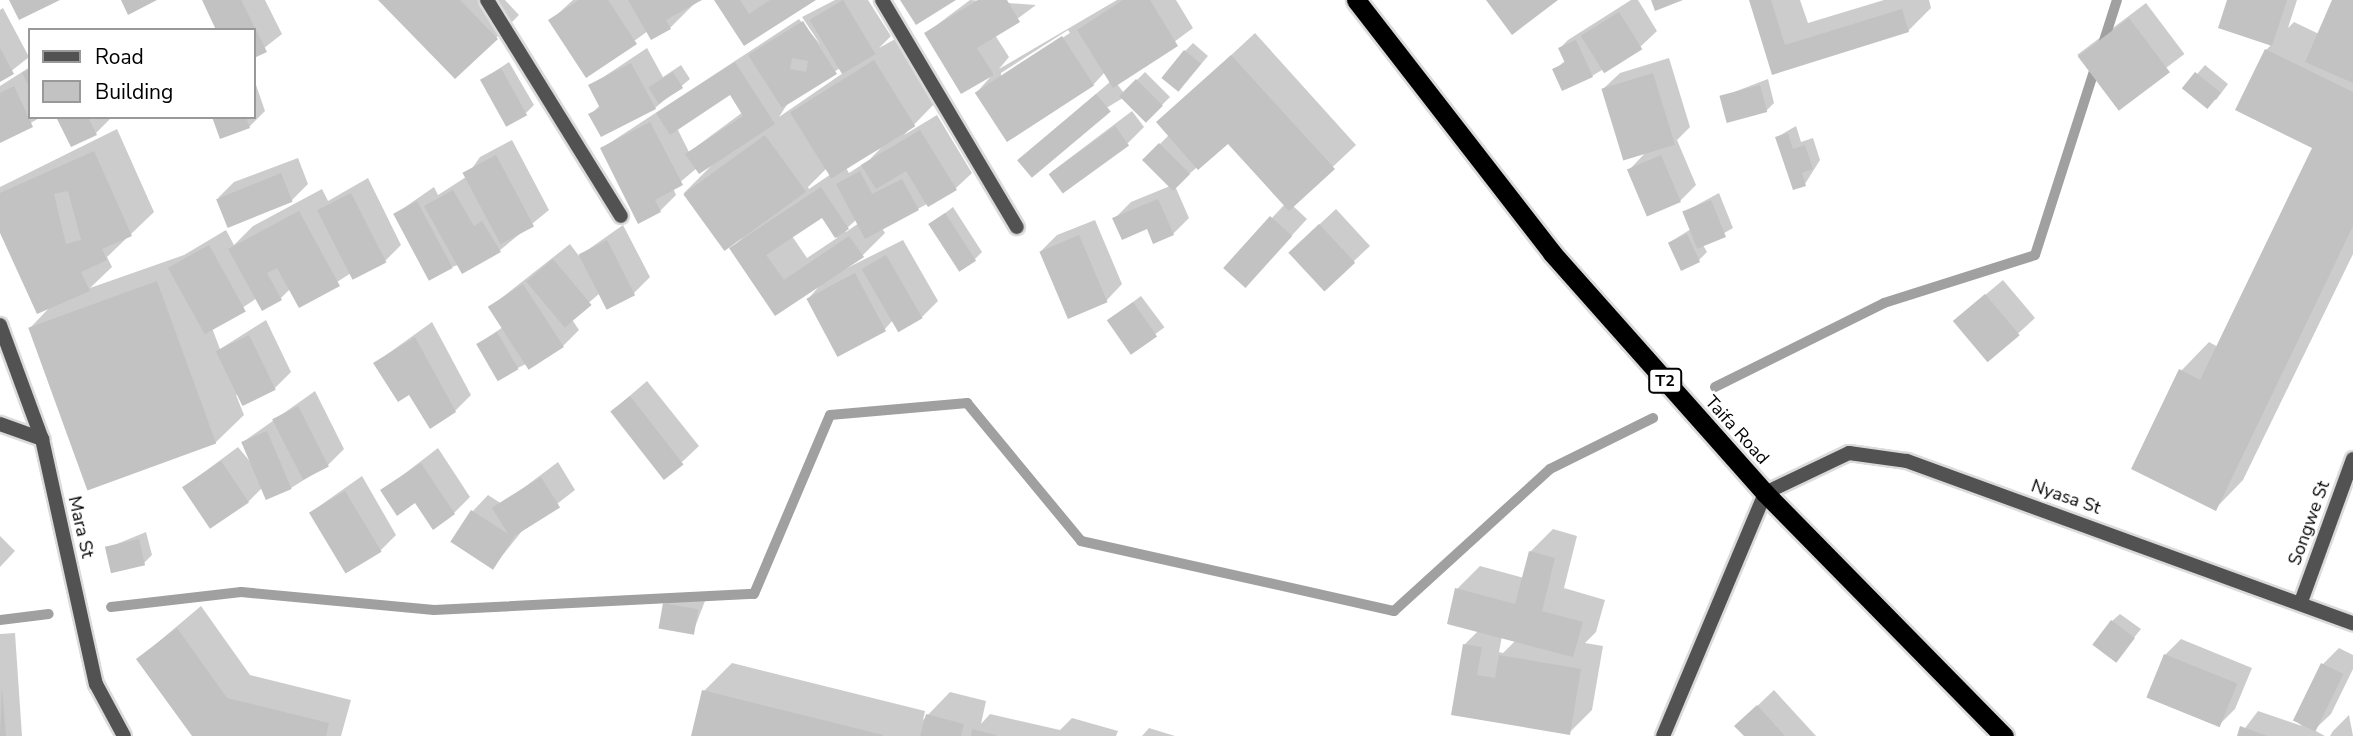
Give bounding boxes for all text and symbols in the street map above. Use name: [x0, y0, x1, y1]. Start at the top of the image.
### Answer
legend: [28, 28, 256, 119]
text: Road: [95, 43, 144, 71]
text: Building: [95, 78, 173, 106]
road number: T2: [1648, 368, 1682, 394]
street label: Taifa Road: [1700, 391, 1774, 469]
street label: Nyasa St: [2028, 475, 2104, 519]
street label: Songwe St: [2284, 478, 2334, 568]
street label: Mara St: [63, 494, 99, 560]

